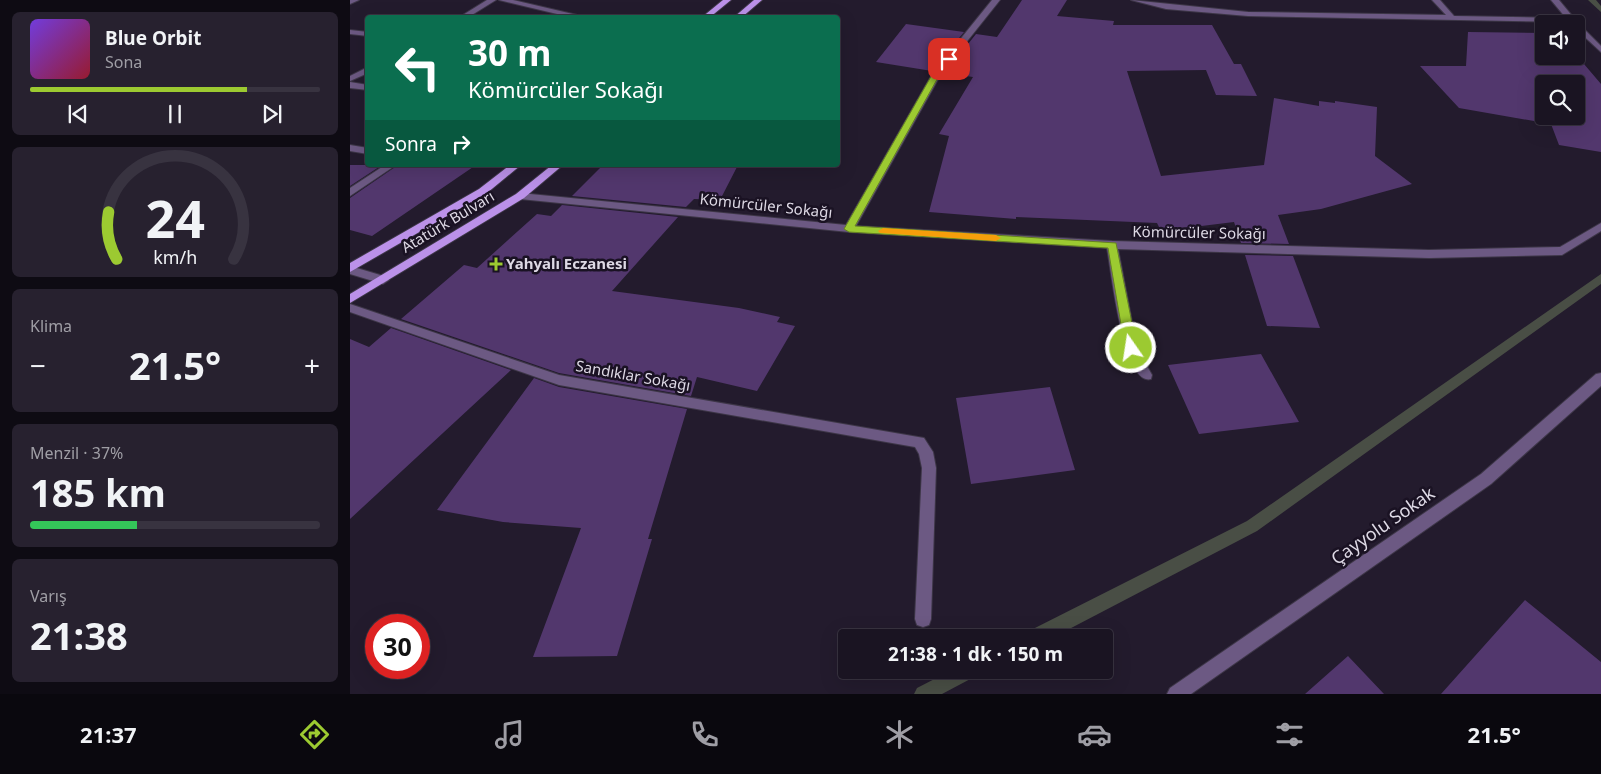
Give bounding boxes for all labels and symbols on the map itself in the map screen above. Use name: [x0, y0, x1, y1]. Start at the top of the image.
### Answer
pin: [928, 38, 970, 80]
street label: Atatürk Bulvarı: [397, 185, 498, 257]
street label: Kömürcüler Sokağı: [699, 188, 833, 222]
street label: Kömürcüler Sokağı: [1132, 221, 1266, 243]
place label: Yahyalı Eczanesi: [506, 253, 627, 273]
marker: Yahyalı Eczanesi: [490, 258, 502, 270]
position arrow: [1104, 321, 1156, 373]
street label: Sandıklar Sokağı: [574, 355, 692, 395]
street label: Çayyolu Sokak: [1326, 480, 1439, 570]
speed limit sign: 30: [365, 614, 430, 679]

